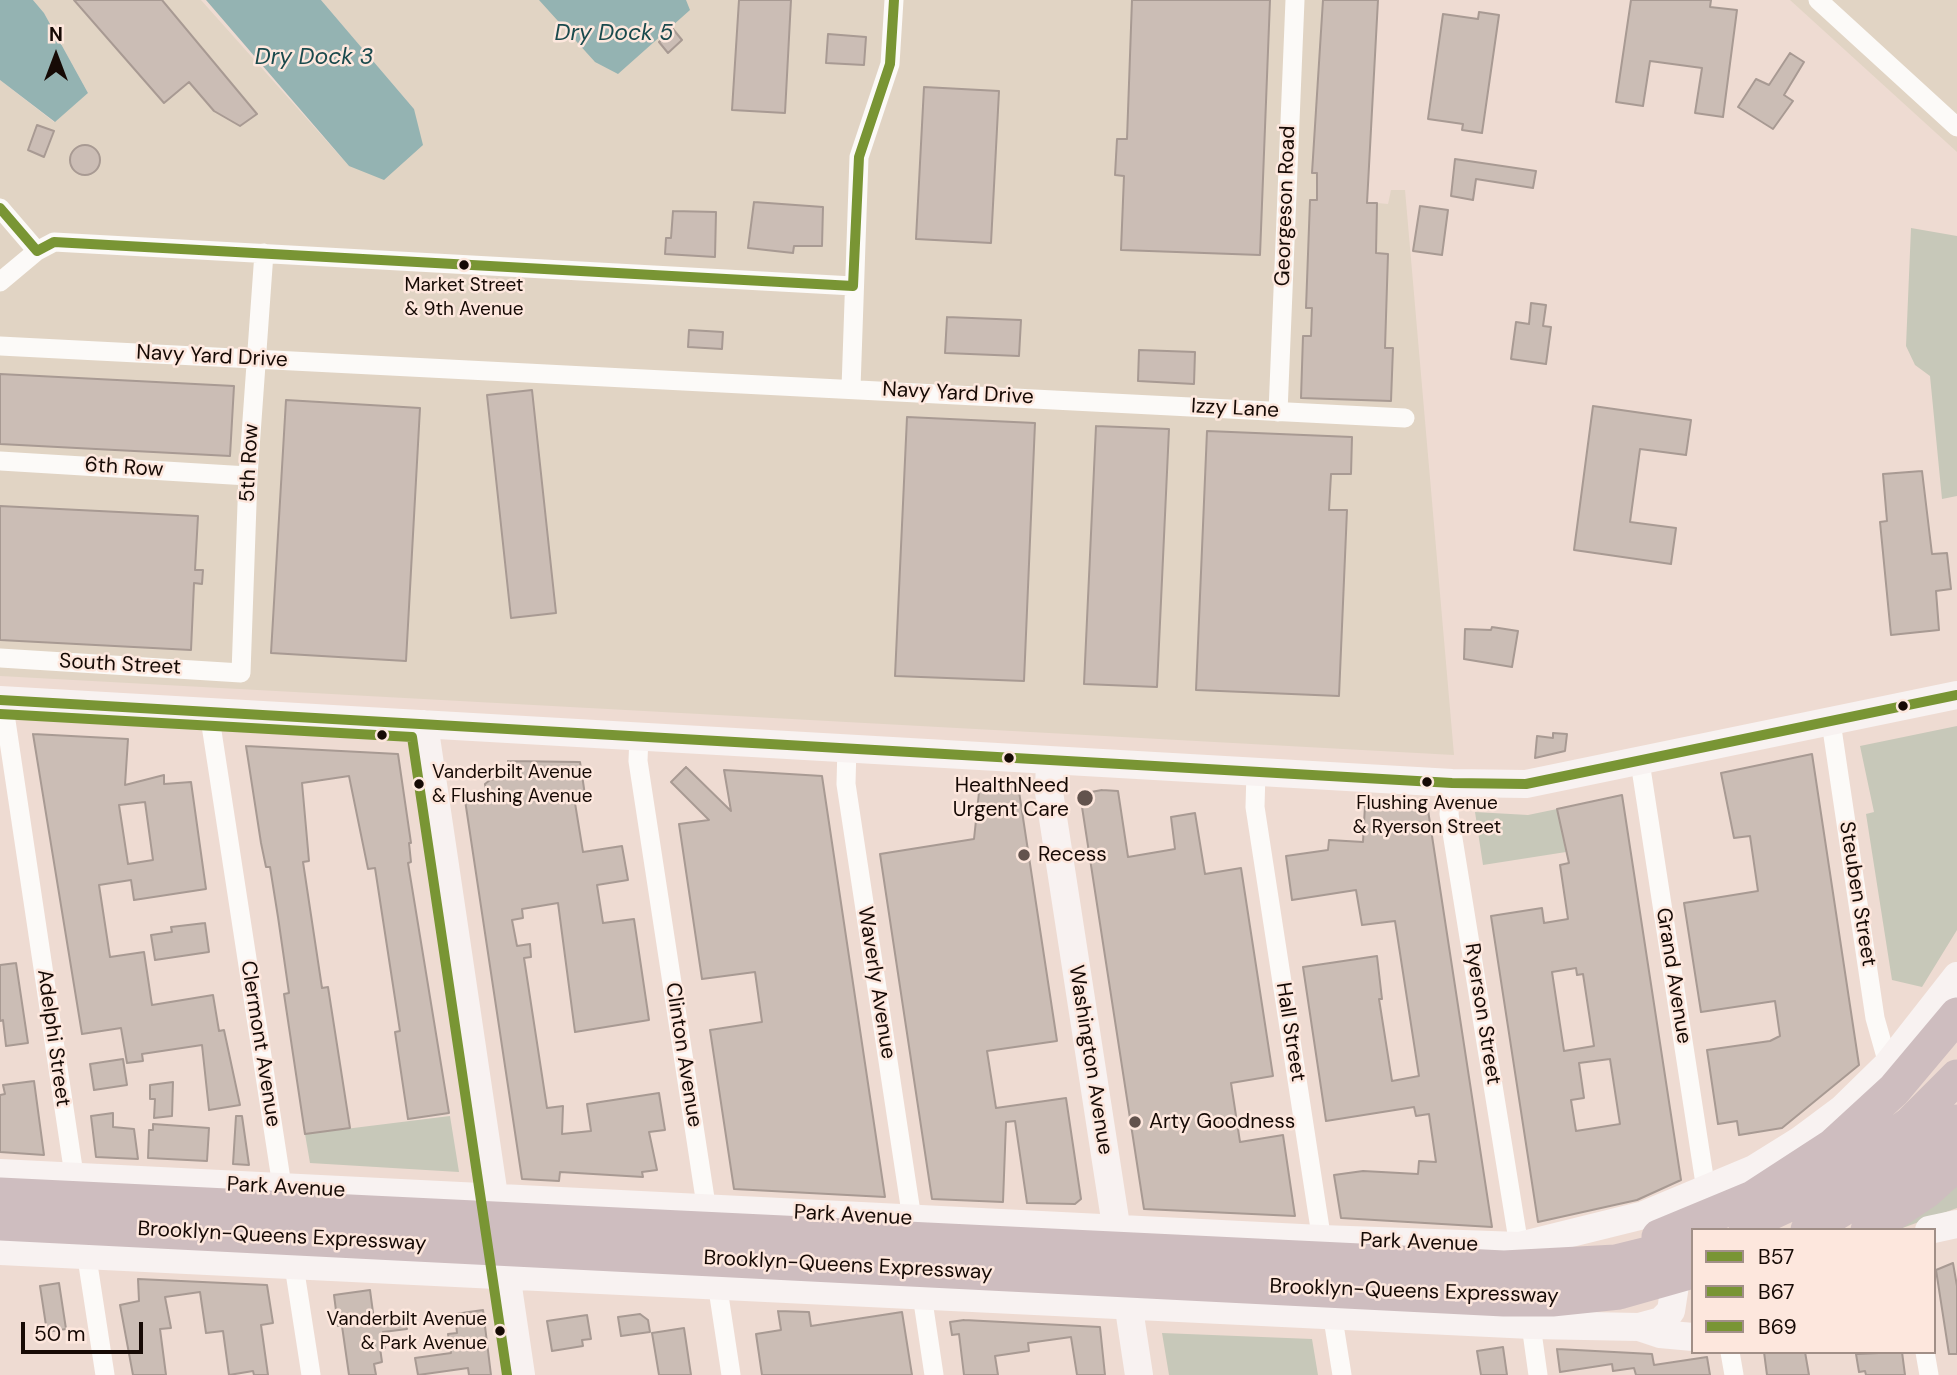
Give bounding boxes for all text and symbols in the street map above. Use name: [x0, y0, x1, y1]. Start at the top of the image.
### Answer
water label: Dry Dock 5: [555, 20, 673, 48]
north arrow: [21, 21, 91, 91]
text: N: [49, 22, 63, 47]
water label: Dry Dock 3: [255, 44, 373, 72]
street label: Georgeson Road: [1271, 125, 1301, 287]
marker: Market Street & 9th Avenue: [457, 258, 471, 272]
place label: Market Street & 9th Avenue: [404, 275, 524, 319]
street label: Navy Yard Drive: [136, 340, 288, 374]
street label: Navy Yard Drive: [882, 377, 1034, 411]
street label: Izzy Lane: [1190, 394, 1280, 424]
street label: 5th Row: [235, 423, 265, 503]
street label: 6th Row: [84, 453, 164, 483]
street label: South Street: [58, 649, 182, 681]
unlabelled marker: [1896, 699, 1910, 713]
unlabelled marker: [375, 728, 389, 742]
unlabelled marker: [1002, 751, 1016, 765]
place label: Vanderbilt Avenue & Flushing Avenue: [432, 762, 592, 806]
place label: HealthNeed Urgent Care: [953, 773, 1069, 823]
marker: Flushing Avenue & Ryerson Street: [1420, 775, 1434, 789]
marker: Vanderbilt Avenue & Flushing Avenue: [412, 777, 426, 791]
marker: HealthNeed Urgent Care: [1075, 788, 1095, 808]
place label: Flushing Avenue & Ryerson Street: [1353, 793, 1501, 837]
street label: Steuben Street: [1833, 820, 1881, 968]
place label: Recess: [1038, 842, 1107, 868]
marker: Recess: [1016, 847, 1032, 863]
street label: Waverly Avenue: [852, 905, 900, 1061]
street label: Grand Avenue: [1650, 906, 1696, 1046]
street label: Ryerson Street: [1458, 941, 1506, 1087]
street label: Clermont Avenue: [234, 959, 286, 1129]
street label: Washington Avenue: [1063, 963, 1117, 1157]
street label: Adelphi Street: [31, 968, 75, 1108]
street label: Clinton Avenue: [659, 981, 707, 1129]
street label: Hall Street: [1270, 981, 1310, 1083]
place label: Arty Goodness: [1149, 1109, 1295, 1135]
marker: Arty Goodness: [1127, 1114, 1143, 1130]
street label: Park Avenue: [226, 1172, 346, 1204]
street label: Park Avenue: [793, 1200, 913, 1232]
street label: Brooklyn-Queens Expressway: [137, 1217, 427, 1257]
street label: Park Avenue: [1359, 1228, 1479, 1258]
legend: [1691, 1228, 1936, 1354]
text: B57: [1758, 1243, 1794, 1271]
street label: Brooklyn-Queens Expressway: [703, 1246, 993, 1286]
street label: Brooklyn-Queens Expressway: [1269, 1274, 1559, 1310]
text: B67: [1758, 1278, 1795, 1306]
scale bar: [24, 1308, 147, 1352]
place label: Vanderbilt Avenue & Park Avenue: [327, 1309, 487, 1353]
text: B69: [1758, 1313, 1797, 1341]
text: 50 m: [34, 1320, 85, 1348]
marker: Vanderbilt Avenue & Park Avenue: [493, 1324, 507, 1338]

